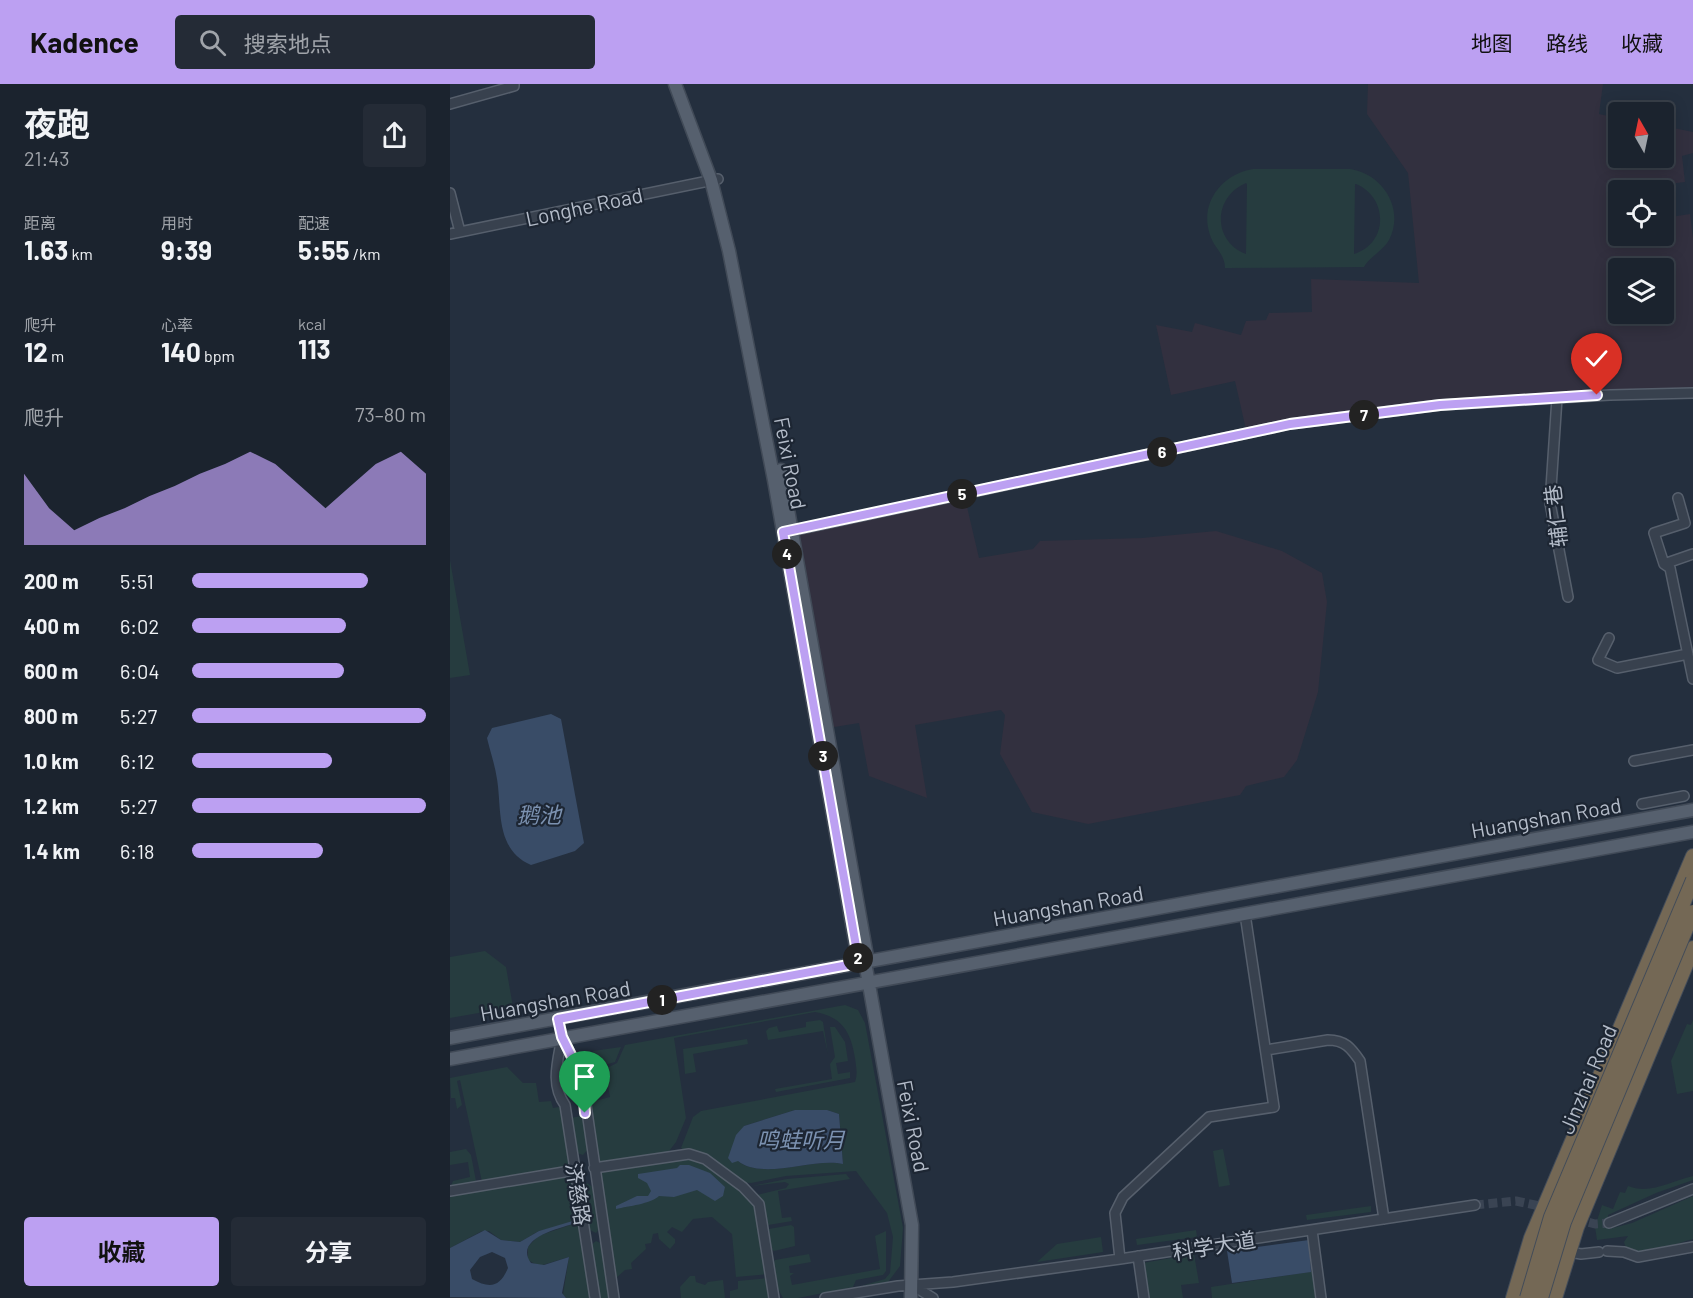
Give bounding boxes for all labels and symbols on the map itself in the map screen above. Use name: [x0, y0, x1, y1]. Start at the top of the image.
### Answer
north arrow: [1608, 102, 1674, 168]
street label: Longhe Road: [523, 181, 645, 231]
pin: [1571, 333, 1622, 395]
pin: 7: [1349, 400, 1379, 430]
street label: Feixi Road: [770, 415, 812, 511]
pin: 6: [1147, 437, 1177, 467]
pin: 5: [947, 479, 977, 509]
street label: 辅仁巷: [1539, 483, 1571, 549]
pin: 4: [772, 539, 802, 569]
pin: 3: [808, 741, 838, 771]
street label: Huangshan Road: [1469, 791, 1623, 843]
water label: 鹅池: [517, 801, 563, 827]
street label: Huangshan Road: [991, 879, 1145, 931]
pin: 2: [843, 943, 873, 973]
street label: Huangshan Road: [478, 974, 632, 1026]
pin: 1: [647, 985, 677, 1015]
street label: Jinzhai Road: [1553, 1021, 1621, 1137]
pin: [559, 1051, 610, 1113]
street label: Feixi Road: [893, 1078, 935, 1174]
water label: 鸣蛙听月: [757, 1126, 846, 1152]
street label: 济慈路: [562, 1161, 596, 1227]
street label: 科学大道: [1171, 1226, 1257, 1264]

